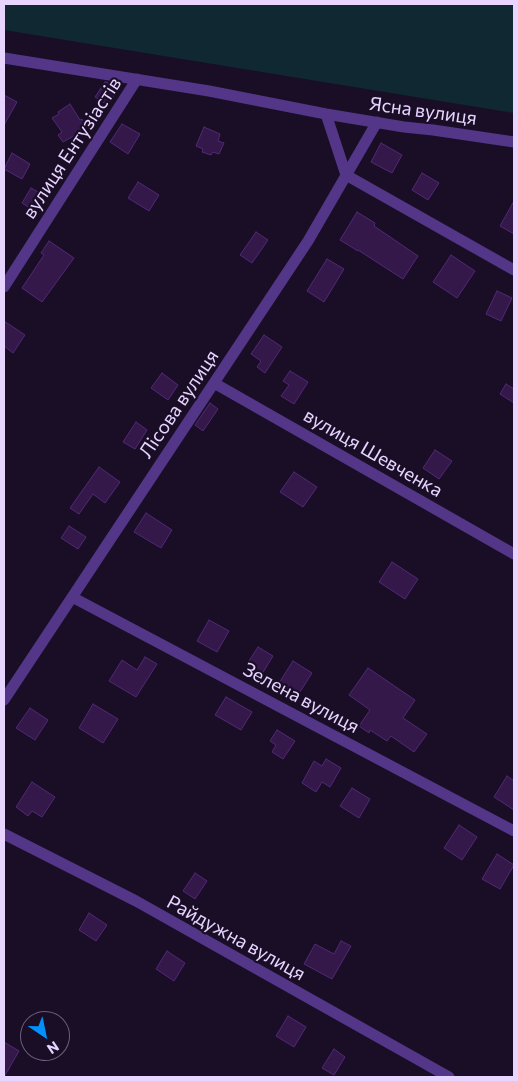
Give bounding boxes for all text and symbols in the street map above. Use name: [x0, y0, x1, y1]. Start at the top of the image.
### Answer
street label: вулиця Ентузіастів: [18, 73, 126, 223]
street label: Ясна вулиця: [368, 92, 478, 130]
street label: Лісова вулиця: [134, 346, 224, 462]
street label: вулиця Шевченка: [299, 404, 447, 502]
street label: Зелена вулиця: [239, 658, 363, 738]
street label: Райдужна вулиця: [163, 890, 309, 986]
north arrow: [20, 1011, 70, 1061]
text: N: [44, 1038, 62, 1058]

